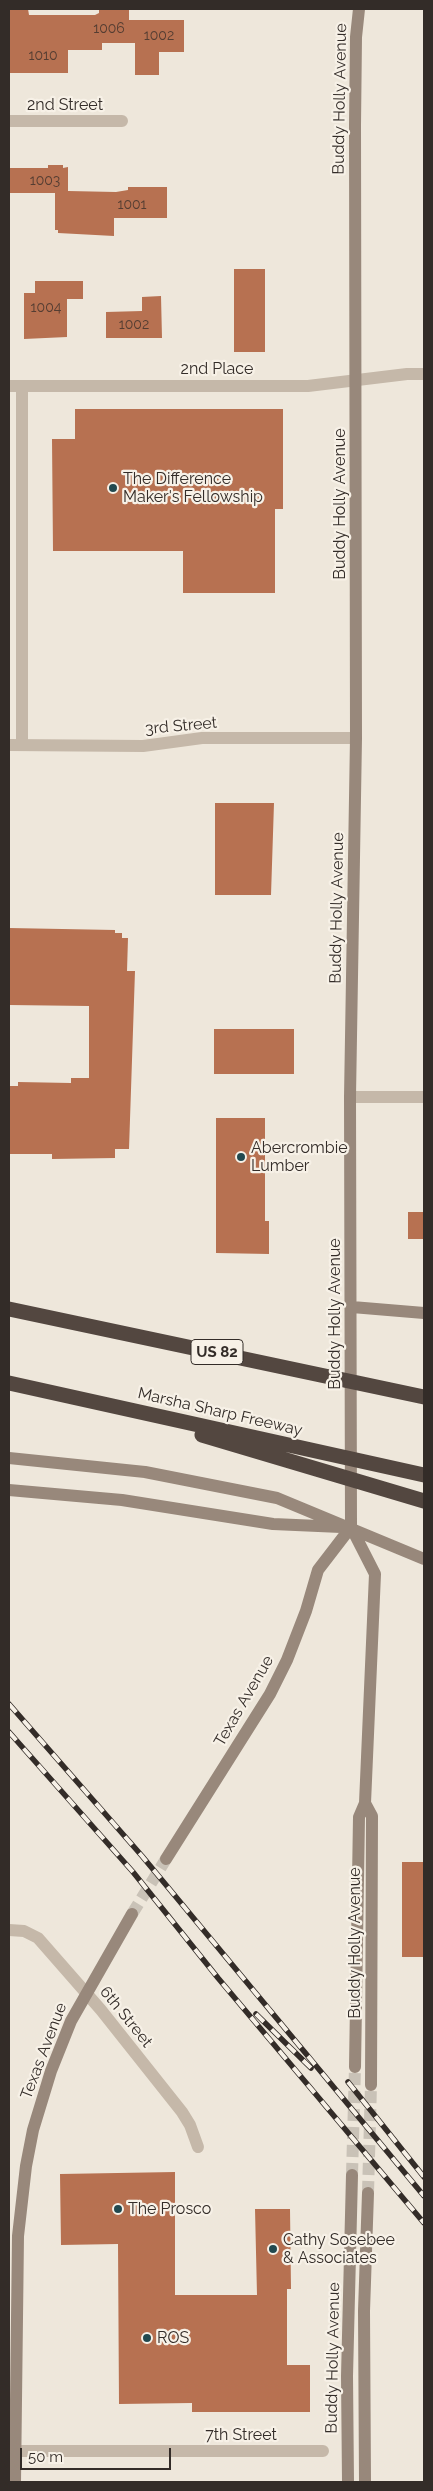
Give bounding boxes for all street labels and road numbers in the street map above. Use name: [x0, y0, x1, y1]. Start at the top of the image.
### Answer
street label: Buddy Holly Avenue: [329, 23, 351, 175]
street label: 2nd Street: [27, 95, 103, 115]
street label: 2nd Place: [181, 359, 253, 379]
street label: Buddy Holly Avenue: [330, 428, 350, 580]
street label: 3rd Street: [144, 713, 218, 739]
street label: Buddy Holly Avenue: [326, 832, 348, 984]
street label: Buddy Holly Avenue: [325, 1238, 345, 1390]
road number: US 82: [191, 1340, 243, 1364]
street label: Marsha Sharp Freeway: [136, 1384, 304, 1440]
street label: Texas Avenue: [210, 1652, 278, 1750]
street label: Buddy Holly Avenue: [345, 1867, 365, 2019]
street label: 6th Street: [96, 1983, 156, 2051]
street label: Texas Avenue: [17, 2000, 71, 2102]
street label: Buddy Holly Avenue: [322, 2282, 344, 2434]
street label: 7th Street: [205, 2425, 277, 2445]

